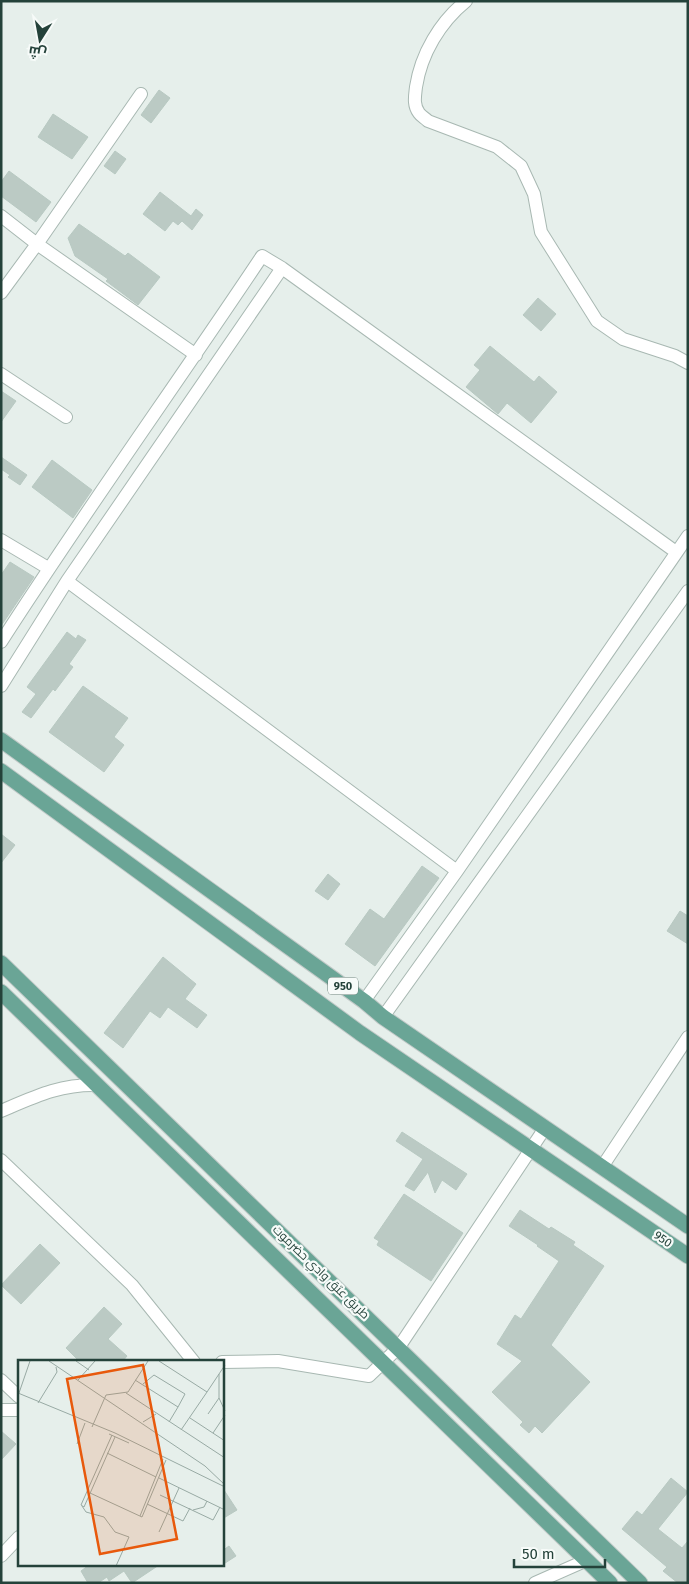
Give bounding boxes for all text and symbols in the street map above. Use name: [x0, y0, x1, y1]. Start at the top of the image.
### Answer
north arrow: [15, 15, 65, 65]
text: ش: [27, 42, 48, 62]
road number: 950: [328, 978, 358, 994]
street label: طريق عتق وادي حضرموت: [268, 1222, 372, 1324]
street label: 950: [651, 1228, 675, 1250]
inset map: [18, 1360, 224, 1566]
scale bar: [514, 1536, 605, 1568]
text: 50 m: [522, 1545, 555, 1563]

